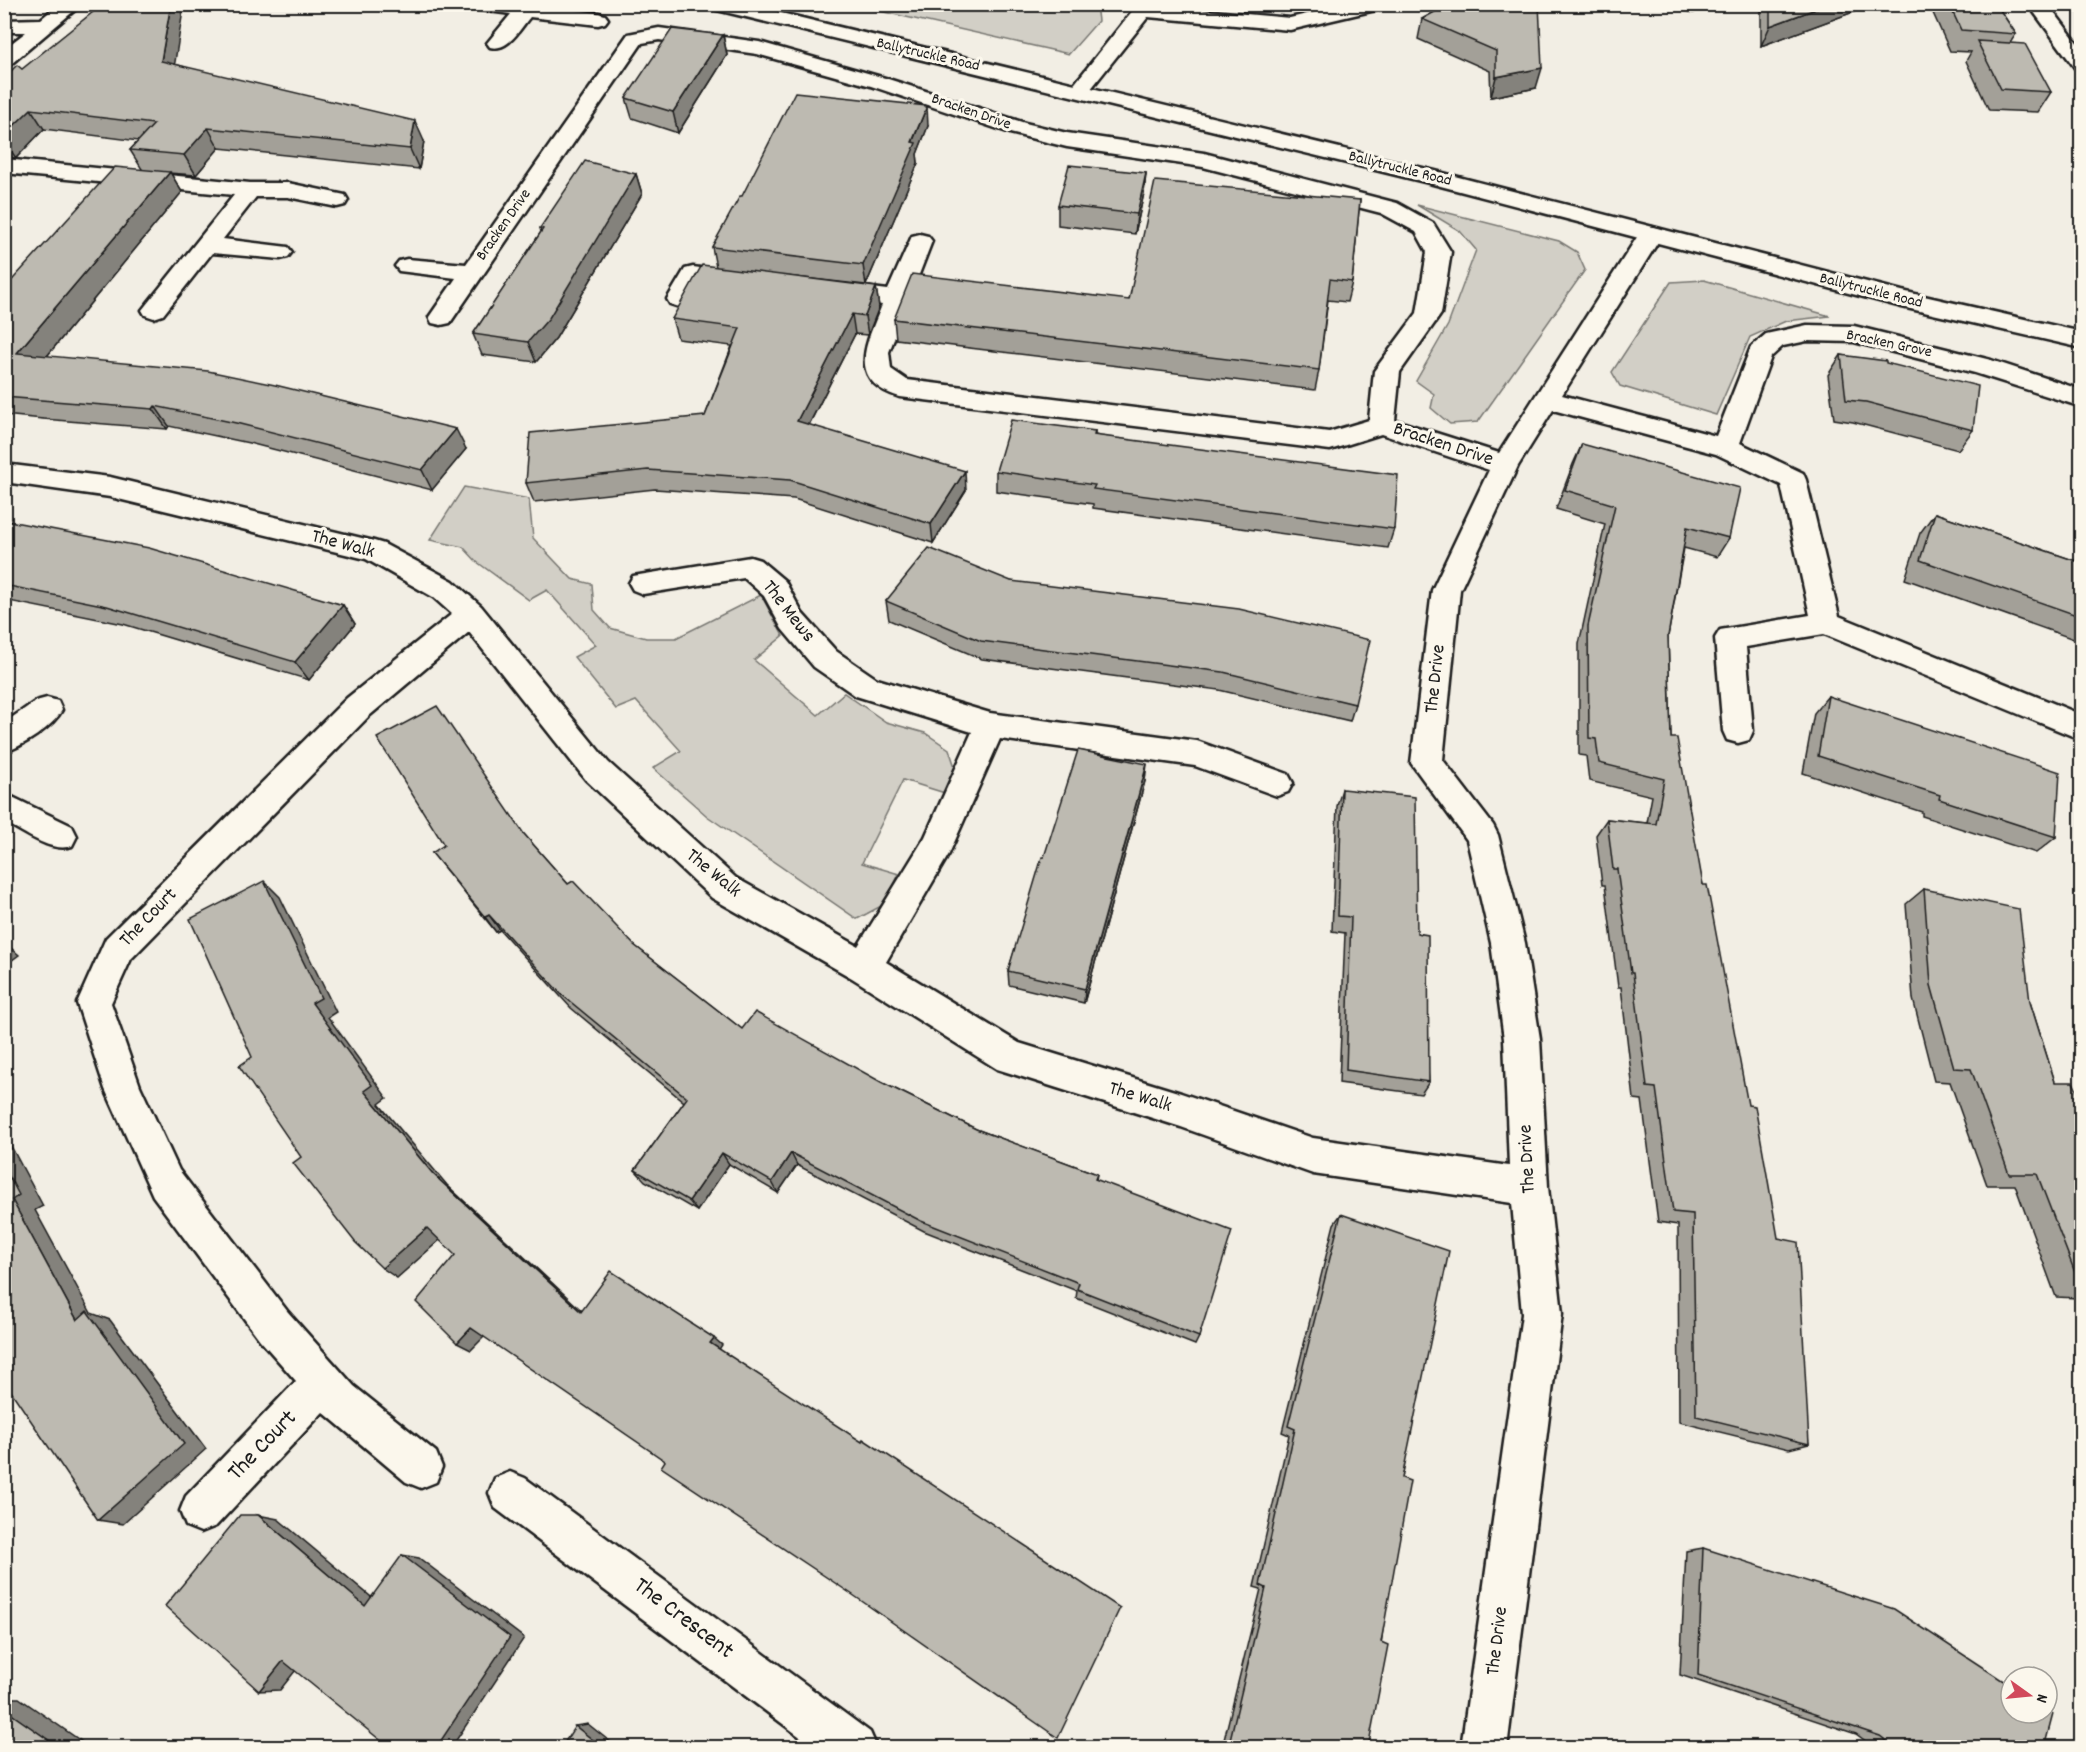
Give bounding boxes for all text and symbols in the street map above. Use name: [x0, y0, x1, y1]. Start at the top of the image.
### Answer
street label: Ballytruckle Road: [874, 32, 982, 78]
street label: Bracken Drive: [928, 88, 1014, 136]
street label: Ballytruckle Road: [1346, 145, 1454, 193]
street label: Bracken Drive: [471, 184, 537, 266]
street label: Ballytruckle Road: [1817, 267, 1925, 315]
street label: Bracken Grove: [1844, 324, 1934, 364]
street label: Bracken Drive: [1389, 416, 1497, 474]
street label: The Walk: [308, 523, 378, 567]
street label: The Mews: [755, 575, 821, 649]
street label: The Drive: [1418, 643, 1454, 715]
street label: The Walk: [679, 843, 747, 905]
street label: The Court: [114, 882, 184, 954]
street label: The Walk: [1105, 1075, 1175, 1121]
street label: The Drive: [1512, 1124, 1544, 1194]
street label: The Court: [220, 1403, 306, 1489]
street label: The Crescent: [626, 1570, 741, 1668]
street label: The Drive: [1480, 1605, 1516, 1677]
north arrow: [1999, 1665, 2059, 1725]
text: N: [2029, 1691, 2053, 1705]

